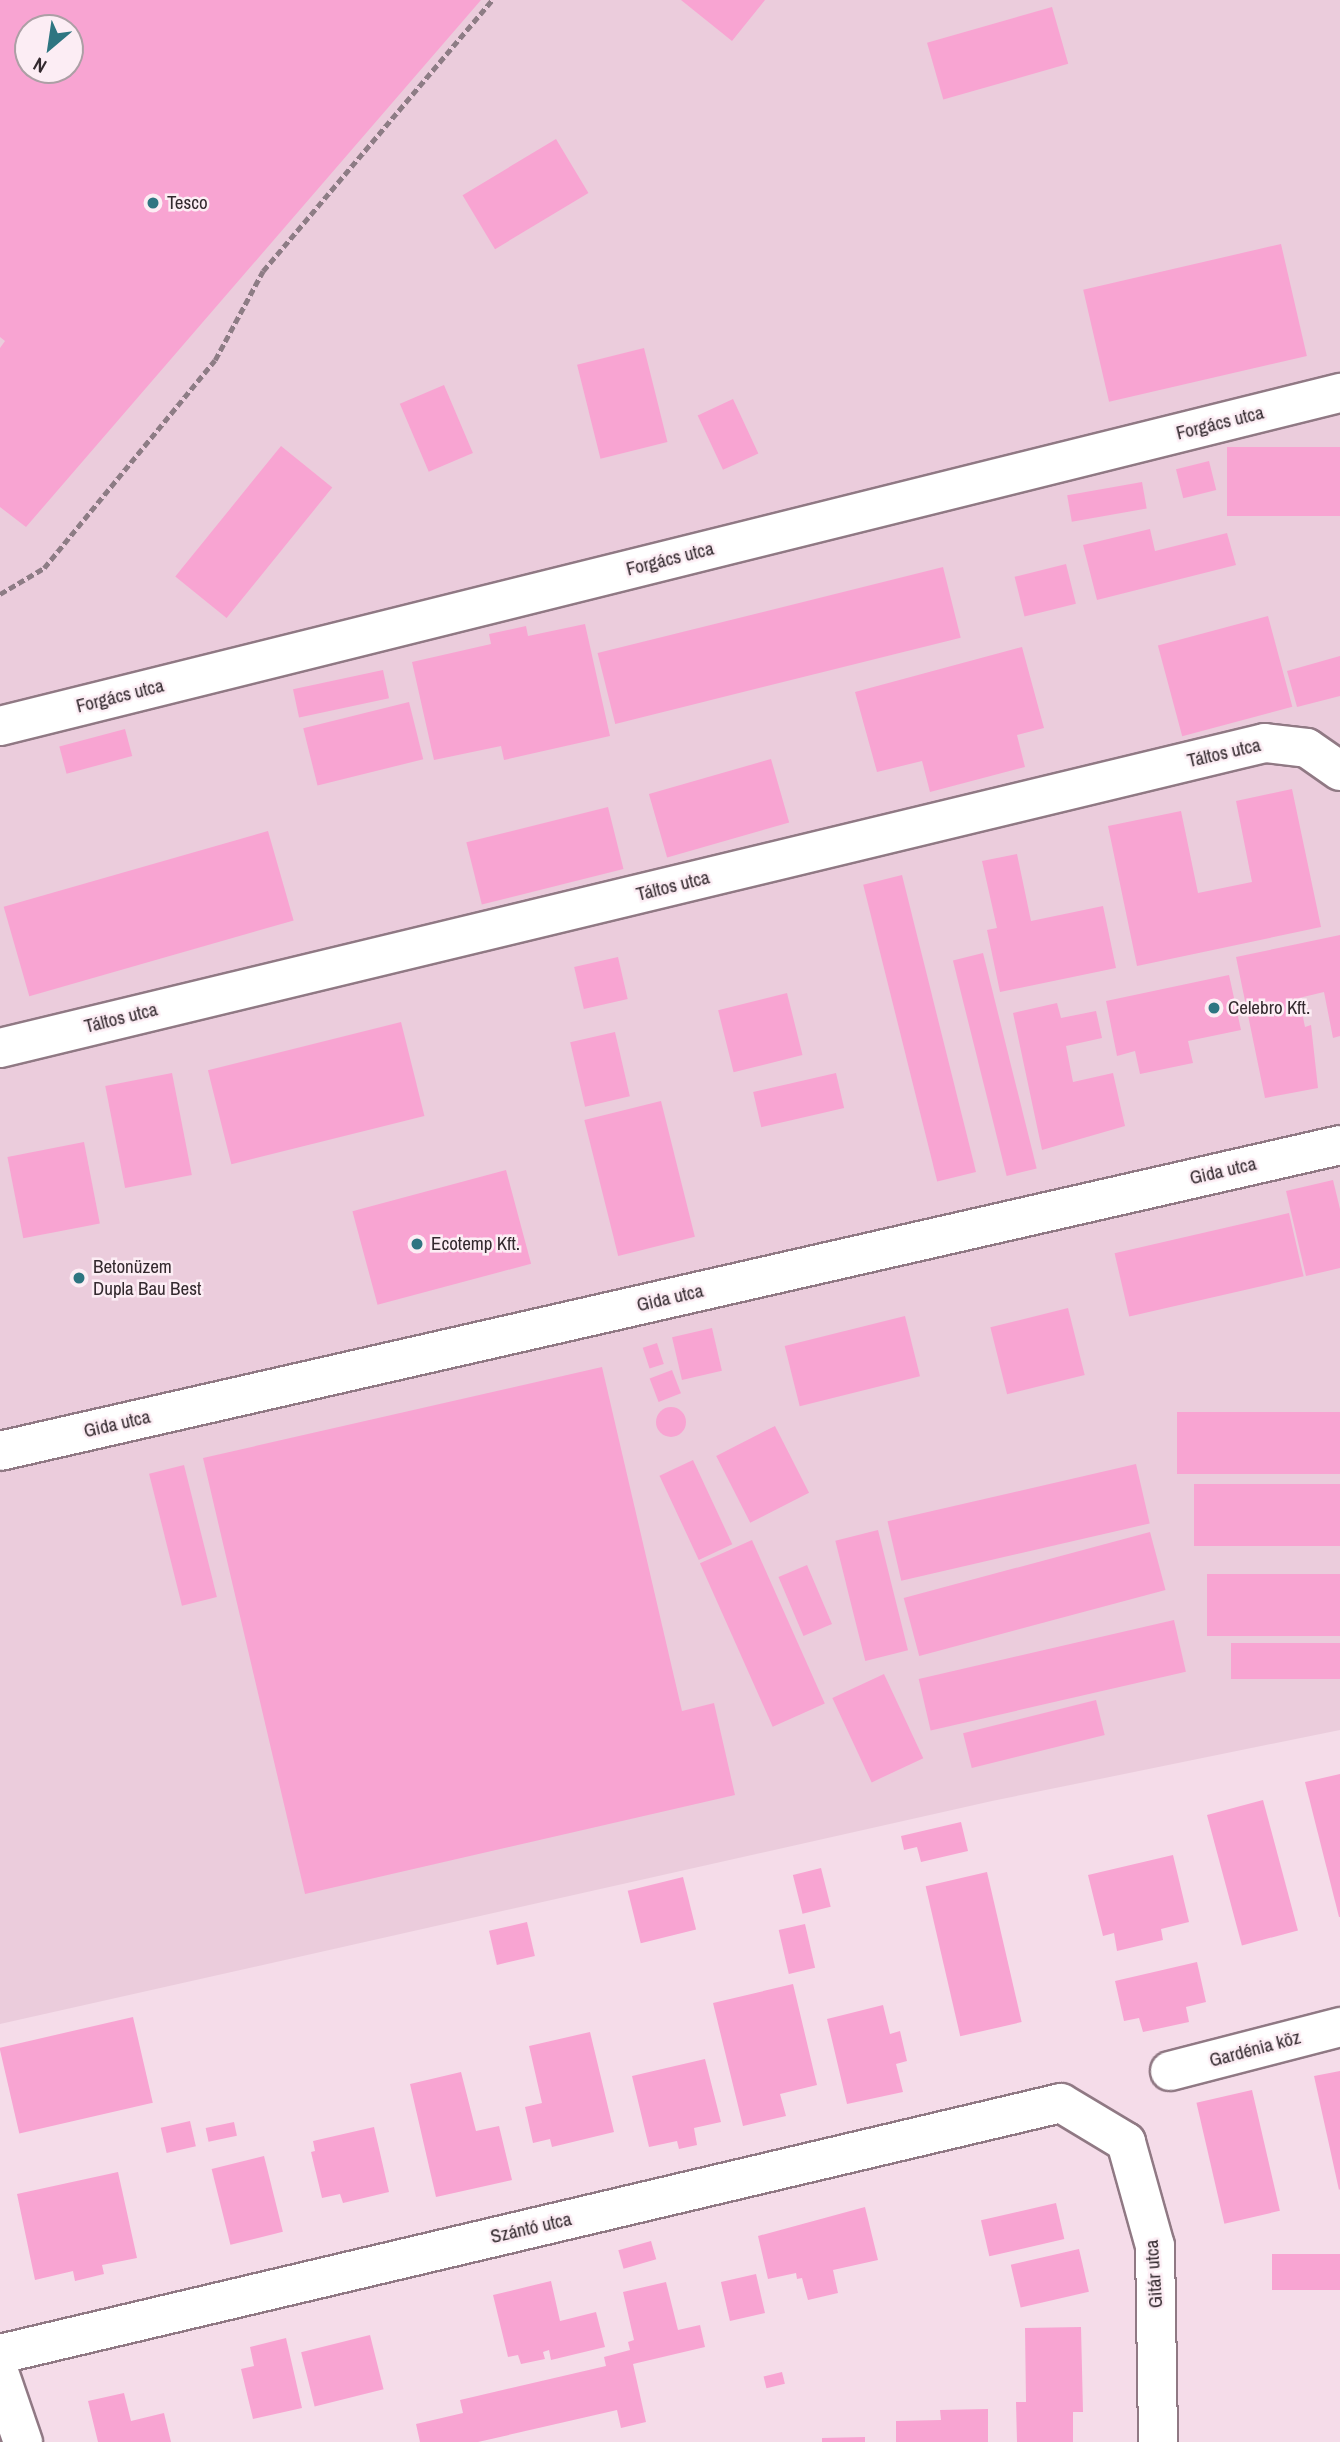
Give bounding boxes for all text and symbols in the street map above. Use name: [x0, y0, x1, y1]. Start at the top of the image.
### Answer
north arrow: [14, 14, 84, 84]
text: N: [29, 52, 51, 80]
place label: Tesco: [167, 192, 208, 214]
marker: Tesco: [145, 195, 161, 211]
street label: Forgács utca: [1174, 401, 1266, 445]
street label: Forgács utca: [624, 537, 716, 581]
street label: Forgács utca: [74, 674, 166, 718]
street label: Táltos utca: [1185, 733, 1263, 773]
street label: Táltos utca: [634, 866, 712, 906]
place label: Celebro Kft.: [1228, 997, 1310, 1019]
street label: Táltos utca: [82, 998, 160, 1038]
marker: Celebro Kft.: [1206, 1000, 1222, 1016]
street label: Gida utca: [1188, 1152, 1258, 1190]
place label: Ecotemp Kft.: [431, 1233, 520, 1255]
marker: Ecotemp Kft.: [409, 1236, 425, 1252]
place label: Betonüzem Dupla Bau Best: [93, 1256, 201, 1300]
marker: Betonüzem Dupla Bau Best: [71, 1270, 87, 1286]
street label: Gida utca: [635, 1279, 705, 1317]
street label: Gida utca: [82, 1405, 152, 1443]
street label: Gardénia köz: [1207, 2026, 1303, 2072]
street label: Szántó utca: [488, 2208, 574, 2248]
street label: Gitár utca: [1140, 2239, 1168, 2309]

